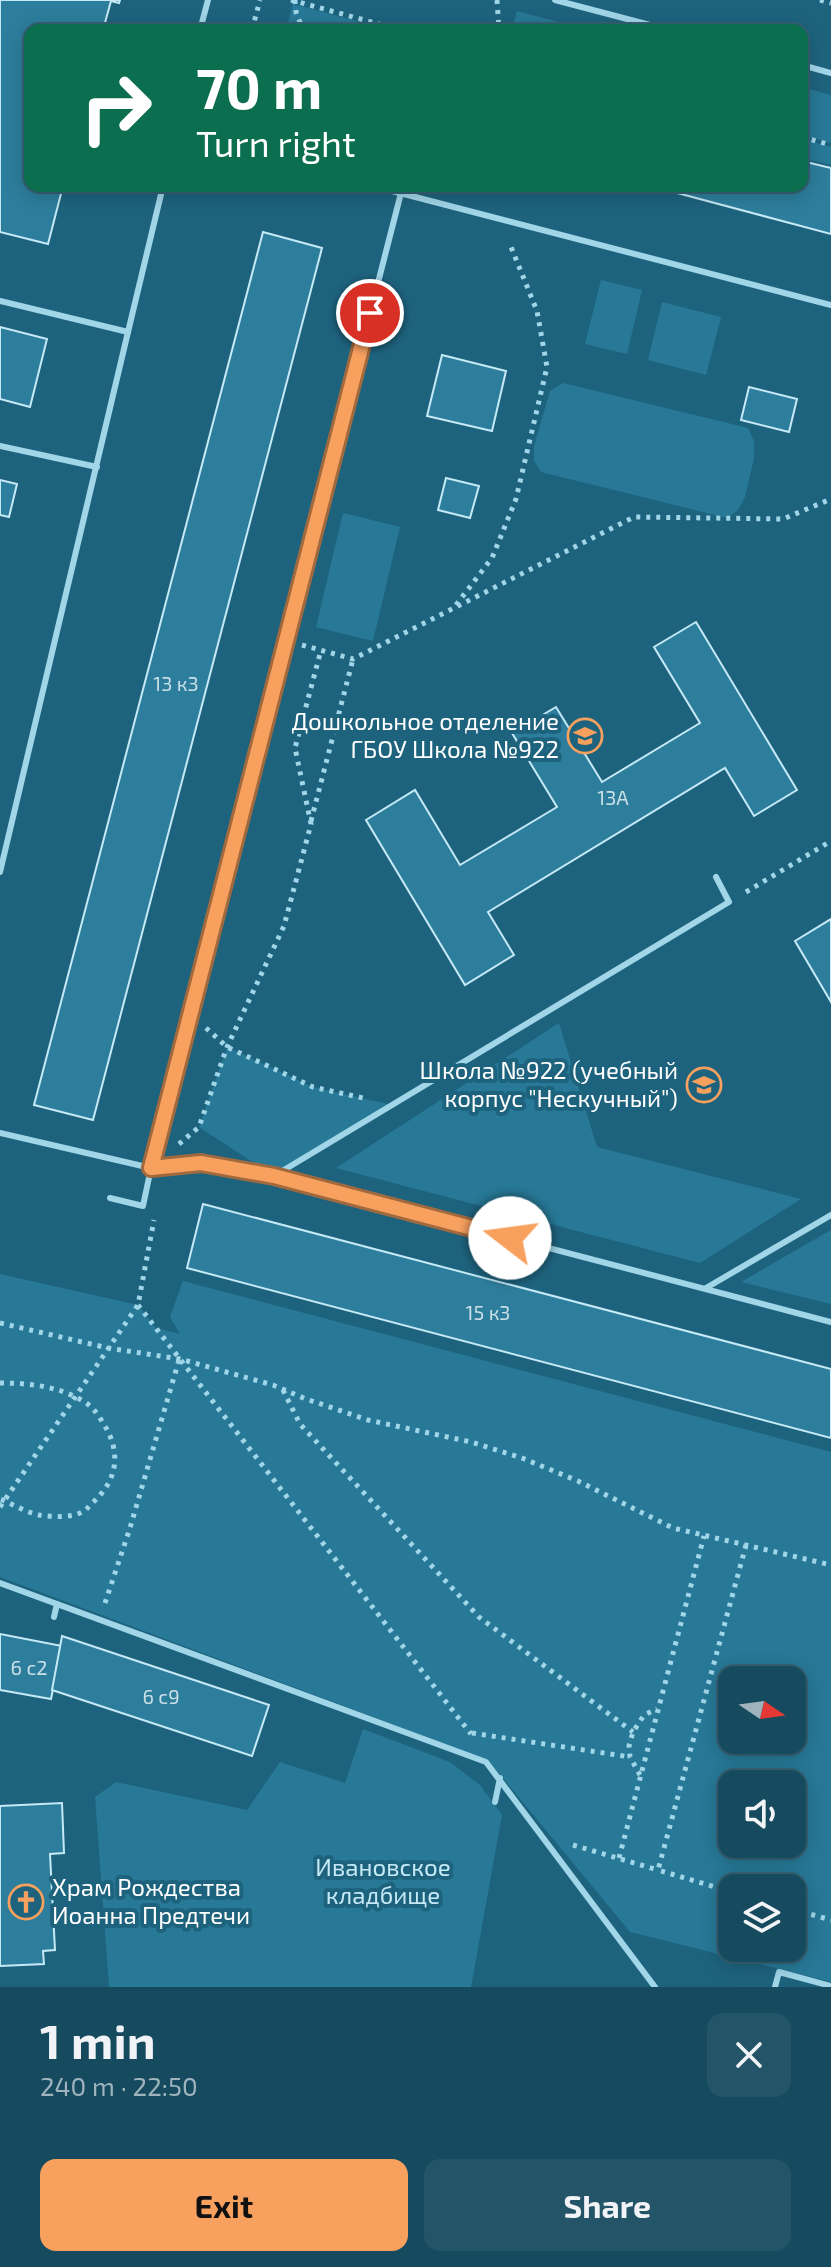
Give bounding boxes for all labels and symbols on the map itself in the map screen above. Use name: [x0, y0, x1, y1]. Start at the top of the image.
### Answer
pin: [336, 279, 404, 347]
house number: 13 к3: [153, 671, 199, 695]
place label: Дошкольное отделение ГБОУ Школа №922: [291, 706, 559, 763]
school or university icon: Дошкольное отделение ГБОУ Школа №922: [566, 717, 604, 755]
house number: 13А: [597, 785, 629, 809]
place label: Школа №922 (учебный корпус "Нескучный"): [420, 1055, 678, 1113]
school or university icon: Школа №922 (учебный корпус "Нескучный"): [685, 1066, 723, 1104]
position arrow: [468, 1196, 552, 1280]
house number: 15 к3: [466, 1300, 510, 1324]
house number: 6 с2: [11, 1655, 47, 1679]
north arrow: [718, 1666, 806, 1754]
house number: 6 с9: [142, 1684, 180, 1708]
park label: Ивановское кладбище: [315, 1852, 451, 1909]
place label: Храм Рождества Иоанна Предтечи: [52, 1872, 250, 1929]
church icon: Храм Рождества Иоанна Предтечи: [7, 1883, 45, 1921]

